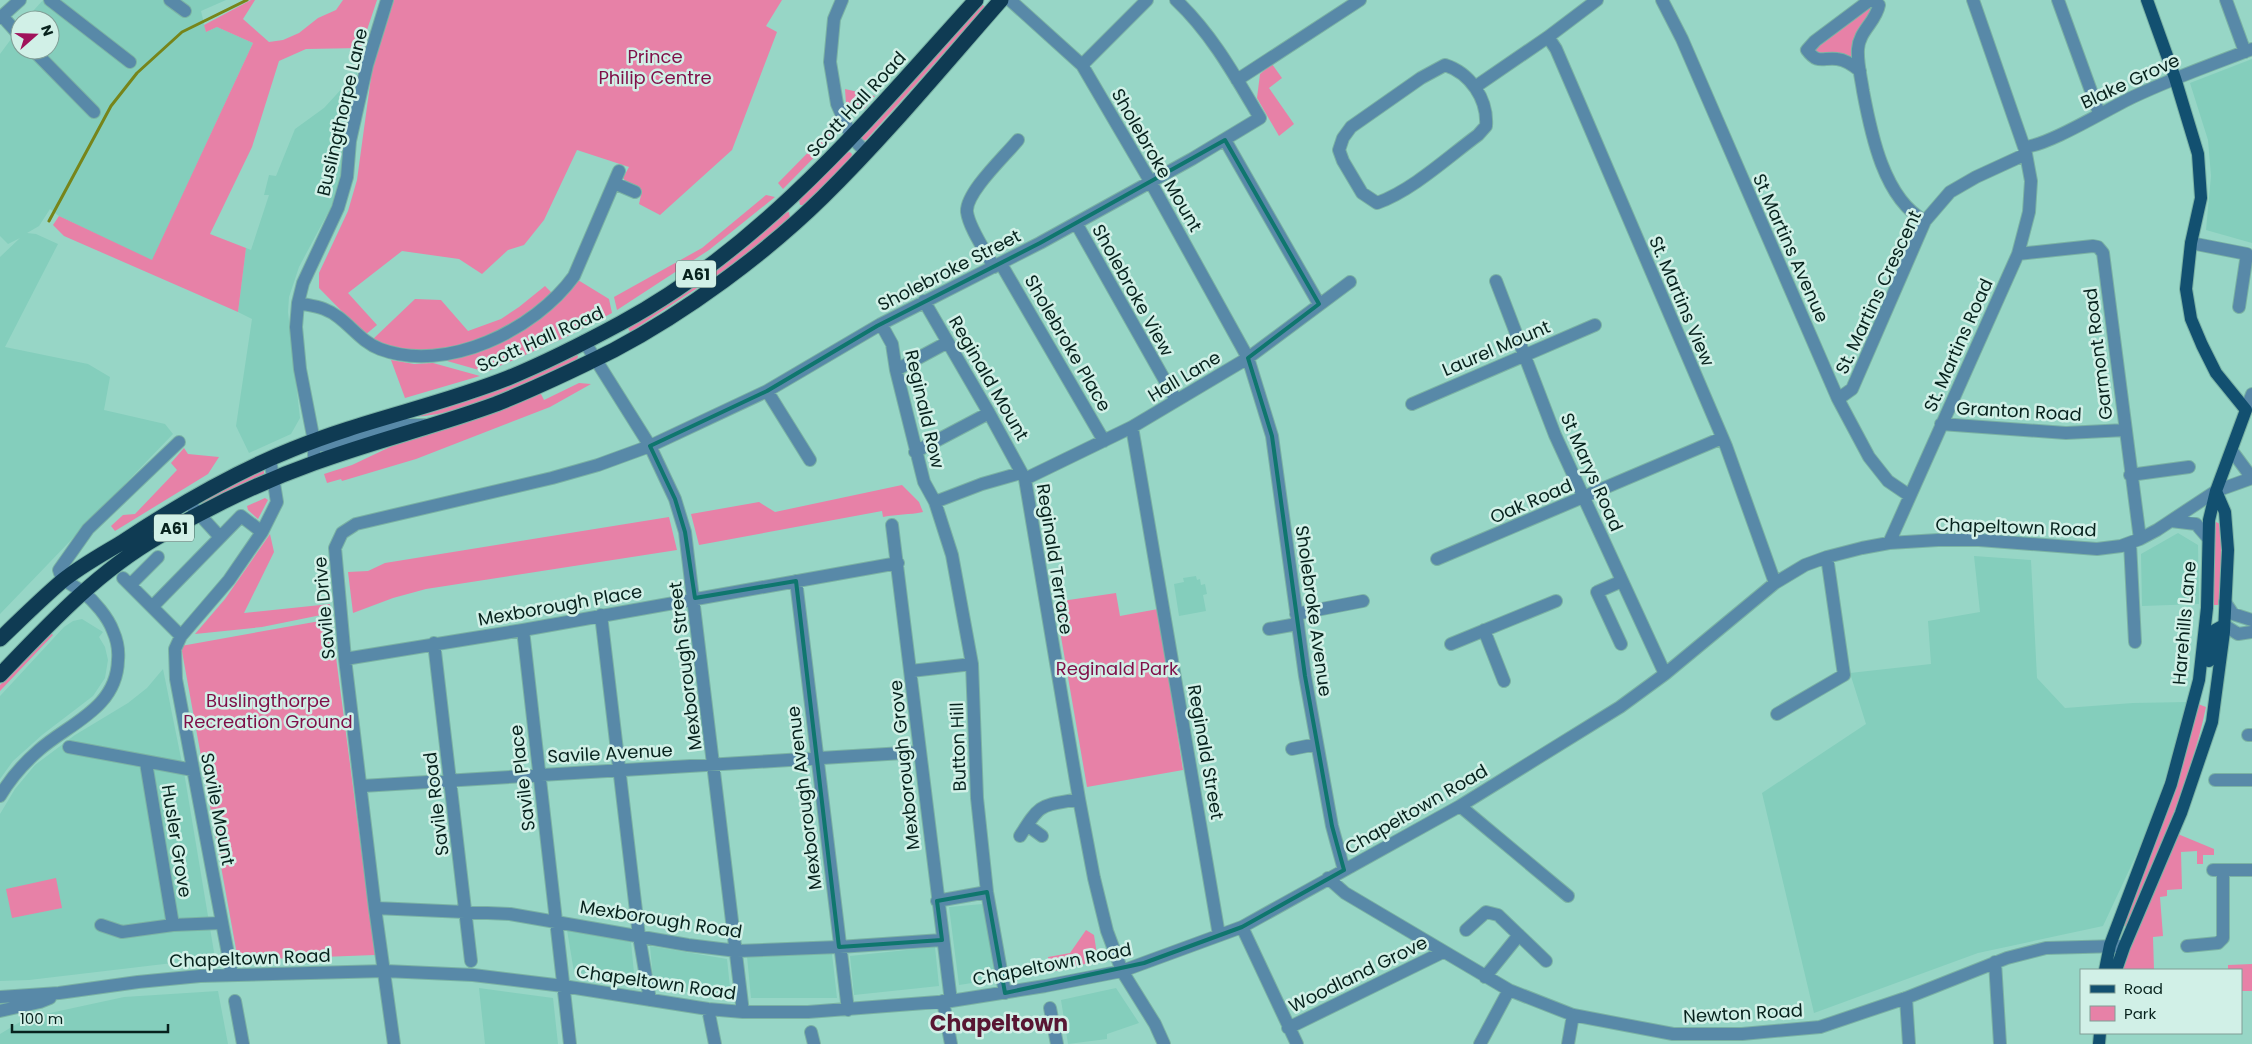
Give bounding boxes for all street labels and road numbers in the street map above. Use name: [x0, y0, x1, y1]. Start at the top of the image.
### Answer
street label: Buslingthorpe Lane: [311, 26, 373, 198]
street label: Scott Hall Road: [800, 46, 912, 162]
street label: Blake Grove: [2077, 47, 2183, 115]
street label: Sholebroke Mount: [1106, 84, 1208, 236]
street label: St Martins Avenue: [1747, 170, 1835, 326]
street label: St. Martins Crescent: [1829, 206, 1927, 378]
street label: Sholebroke View: [1086, 219, 1180, 361]
street label: Sholebroke Street: [873, 223, 1025, 317]
street label: St. Martins View: [1643, 232, 1721, 370]
road number: A61: [676, 260, 716, 288]
street label: Sholebroke Place: [1019, 270, 1117, 416]
street label: St. Martins Road: [1917, 274, 1999, 416]
street label: Garmont Road: [2078, 287, 2118, 421]
street label: Scott Hall Road: [473, 300, 607, 378]
street label: Reginald Mount: [943, 311, 1035, 445]
street label: Laurel Mount: [1438, 314, 1554, 382]
street label: Hall Lane: [1143, 344, 1225, 408]
street label: Reginald Row: [899, 347, 951, 471]
street label: Granton Road: [1956, 395, 2082, 427]
street label: St Marys Road: [1555, 409, 1629, 535]
street label: Oak Road: [1486, 472, 1576, 530]
street label: Reginald Terrace: [1031, 482, 1079, 636]
street label: Chapeltown Road: [1935, 512, 2097, 542]
road number: A61: [154, 514, 194, 542]
street label: Sholebroke Avenue: [1290, 524, 1338, 698]
street label: Savile Drive: [307, 556, 341, 660]
street label: Harehills Lane: [2166, 560, 2202, 686]
street label: Mexborough Place: [476, 578, 644, 632]
street label: Mexborough Street: [662, 580, 708, 752]
street label: Mexborough Grove: [883, 679, 925, 851]
street label: Reginald Street: [1182, 683, 1230, 821]
street label: Button Hill: [944, 702, 972, 792]
street label: Mexborough Avenue: [780, 705, 828, 891]
street label: Savile Place: [503, 723, 541, 833]
street label: Savile Avenue: [547, 737, 673, 769]
street label: Savile Mount: [195, 751, 241, 867]
street label: Savile Road: [417, 751, 455, 857]
street label: Chapeltown Road: [1340, 758, 1492, 860]
street label: Husler Grove: [156, 783, 198, 899]
street label: Mexborough Road: [578, 894, 744, 944]
street label: Woodland Grove: [1284, 930, 1432, 1018]
street label: Chapeltown Road: [970, 936, 1134, 992]
street label: Chapeltown Road: [169, 943, 331, 973]
street label: Chapeltown Road: [574, 958, 738, 1006]
street label: Newton Road: [1683, 997, 1803, 1029]

